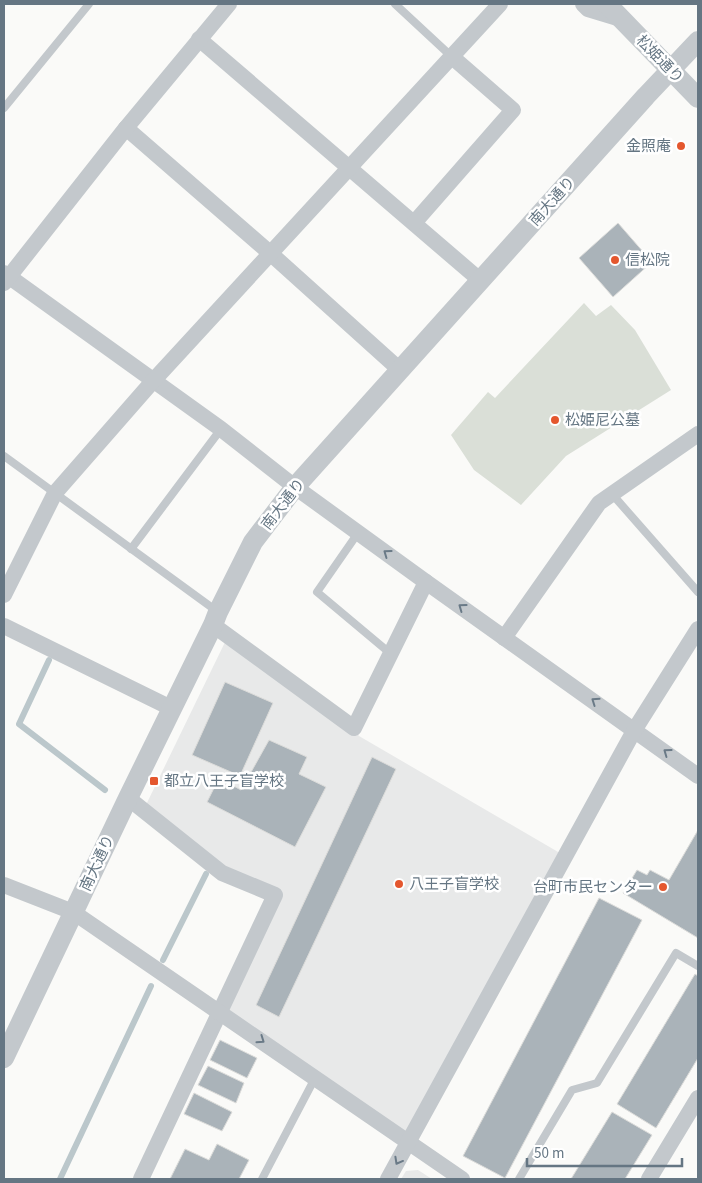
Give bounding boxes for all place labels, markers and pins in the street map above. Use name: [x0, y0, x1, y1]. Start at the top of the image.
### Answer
place label: 金照庵: [626, 136, 671, 157]
marker: 金照庵: [675, 140, 687, 152]
place label: 信松院: [625, 250, 670, 271]
marker: 信松院: [609, 254, 621, 266]
place label: 松姫尼公墓: [565, 410, 640, 431]
marker: 松姫尼公墓: [549, 414, 561, 426]
place label: 都立八王子盲学校: [164, 771, 284, 792]
marker: 都立八王子盲学校: [148, 775, 160, 787]
place label: 八王子盲学校: [409, 874, 499, 895]
place label: 台町市民センター: [533, 877, 653, 898]
marker: 八王子盲学校: [393, 878, 405, 890]
marker: 台町市民センター: [657, 881, 669, 893]

